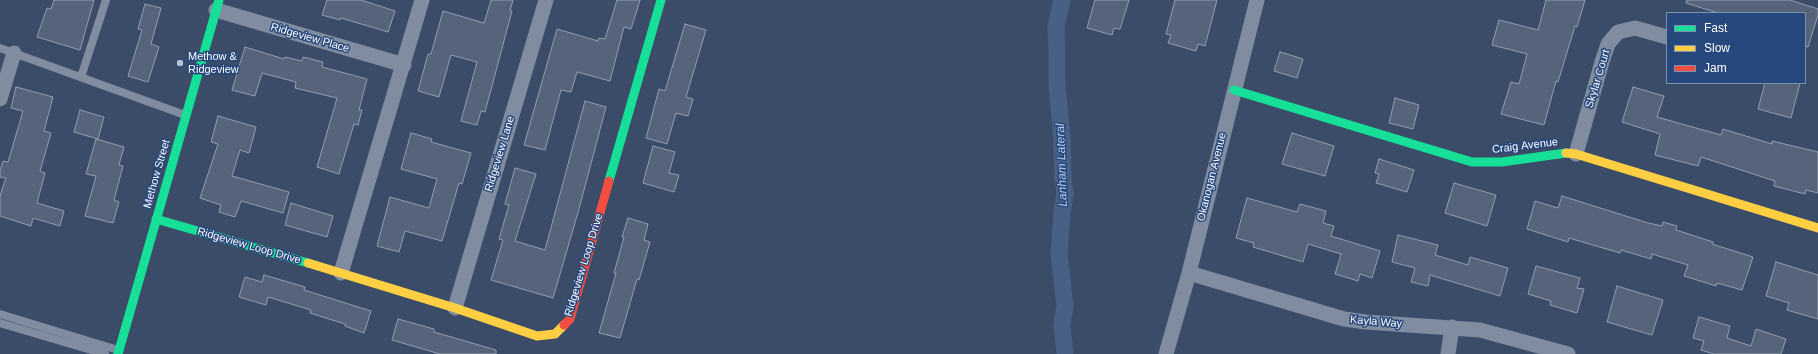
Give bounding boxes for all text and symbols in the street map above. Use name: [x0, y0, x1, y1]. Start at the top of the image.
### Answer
legend: [1666, 12, 1806, 84]
street label: Ridgeview Place: [269, 20, 351, 56]
text: Fast: [1704, 21, 1727, 35]
text: Slow: [1704, 41, 1730, 55]
street label: Skylar Court: [1583, 48, 1613, 110]
place label: Methow & Ridgeview: [188, 50, 239, 76]
marker: Methow & Ridgeview: [175, 58, 185, 68]
text: Jam: [1704, 61, 1727, 75]
street label: Ridgeview Lane: [482, 115, 518, 193]
water label: Lanham Lateral: [1053, 123, 1071, 207]
street label: Okanogan Avenue: [1195, 131, 1229, 223]
street label: Craig Avenue: [1491, 135, 1559, 157]
street label: Methow Street: [141, 138, 173, 210]
street label: Ridgeview Loop Drive: [562, 212, 606, 318]
street label: Ridgeview Loop Drive: [196, 225, 302, 267]
street label: Kayla Way: [1349, 313, 1403, 331]

